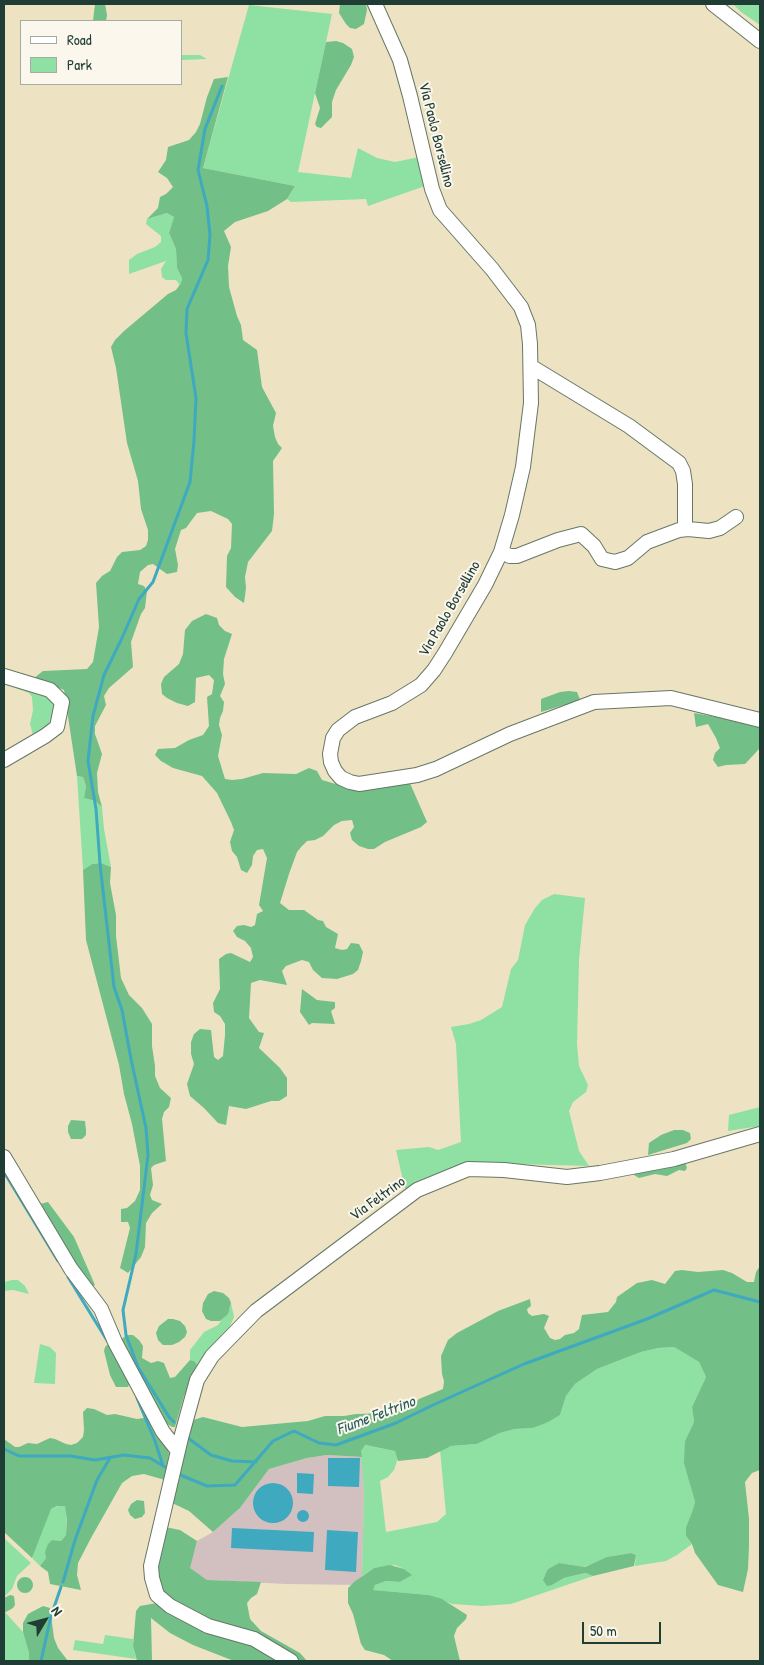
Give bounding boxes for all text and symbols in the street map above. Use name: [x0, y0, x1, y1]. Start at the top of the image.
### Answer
legend: [20, 20, 182, 85]
text: Road: [67, 29, 92, 50]
text: Park: [67, 54, 92, 75]
street label: Via Paolo Borsellino: [414, 81, 458, 189]
street label: Via Paolo Borsellino: [415, 558, 485, 660]
street label: Via Feltrino: [347, 1173, 409, 1225]
water label: Fiume Feltrino: [334, 1392, 418, 1440]
north arrow: [20, 1595, 70, 1645]
text: N: [48, 1602, 67, 1619]
scale bar: [584, 1612, 663, 1644]
text: 50 m: [590, 1620, 617, 1641]

